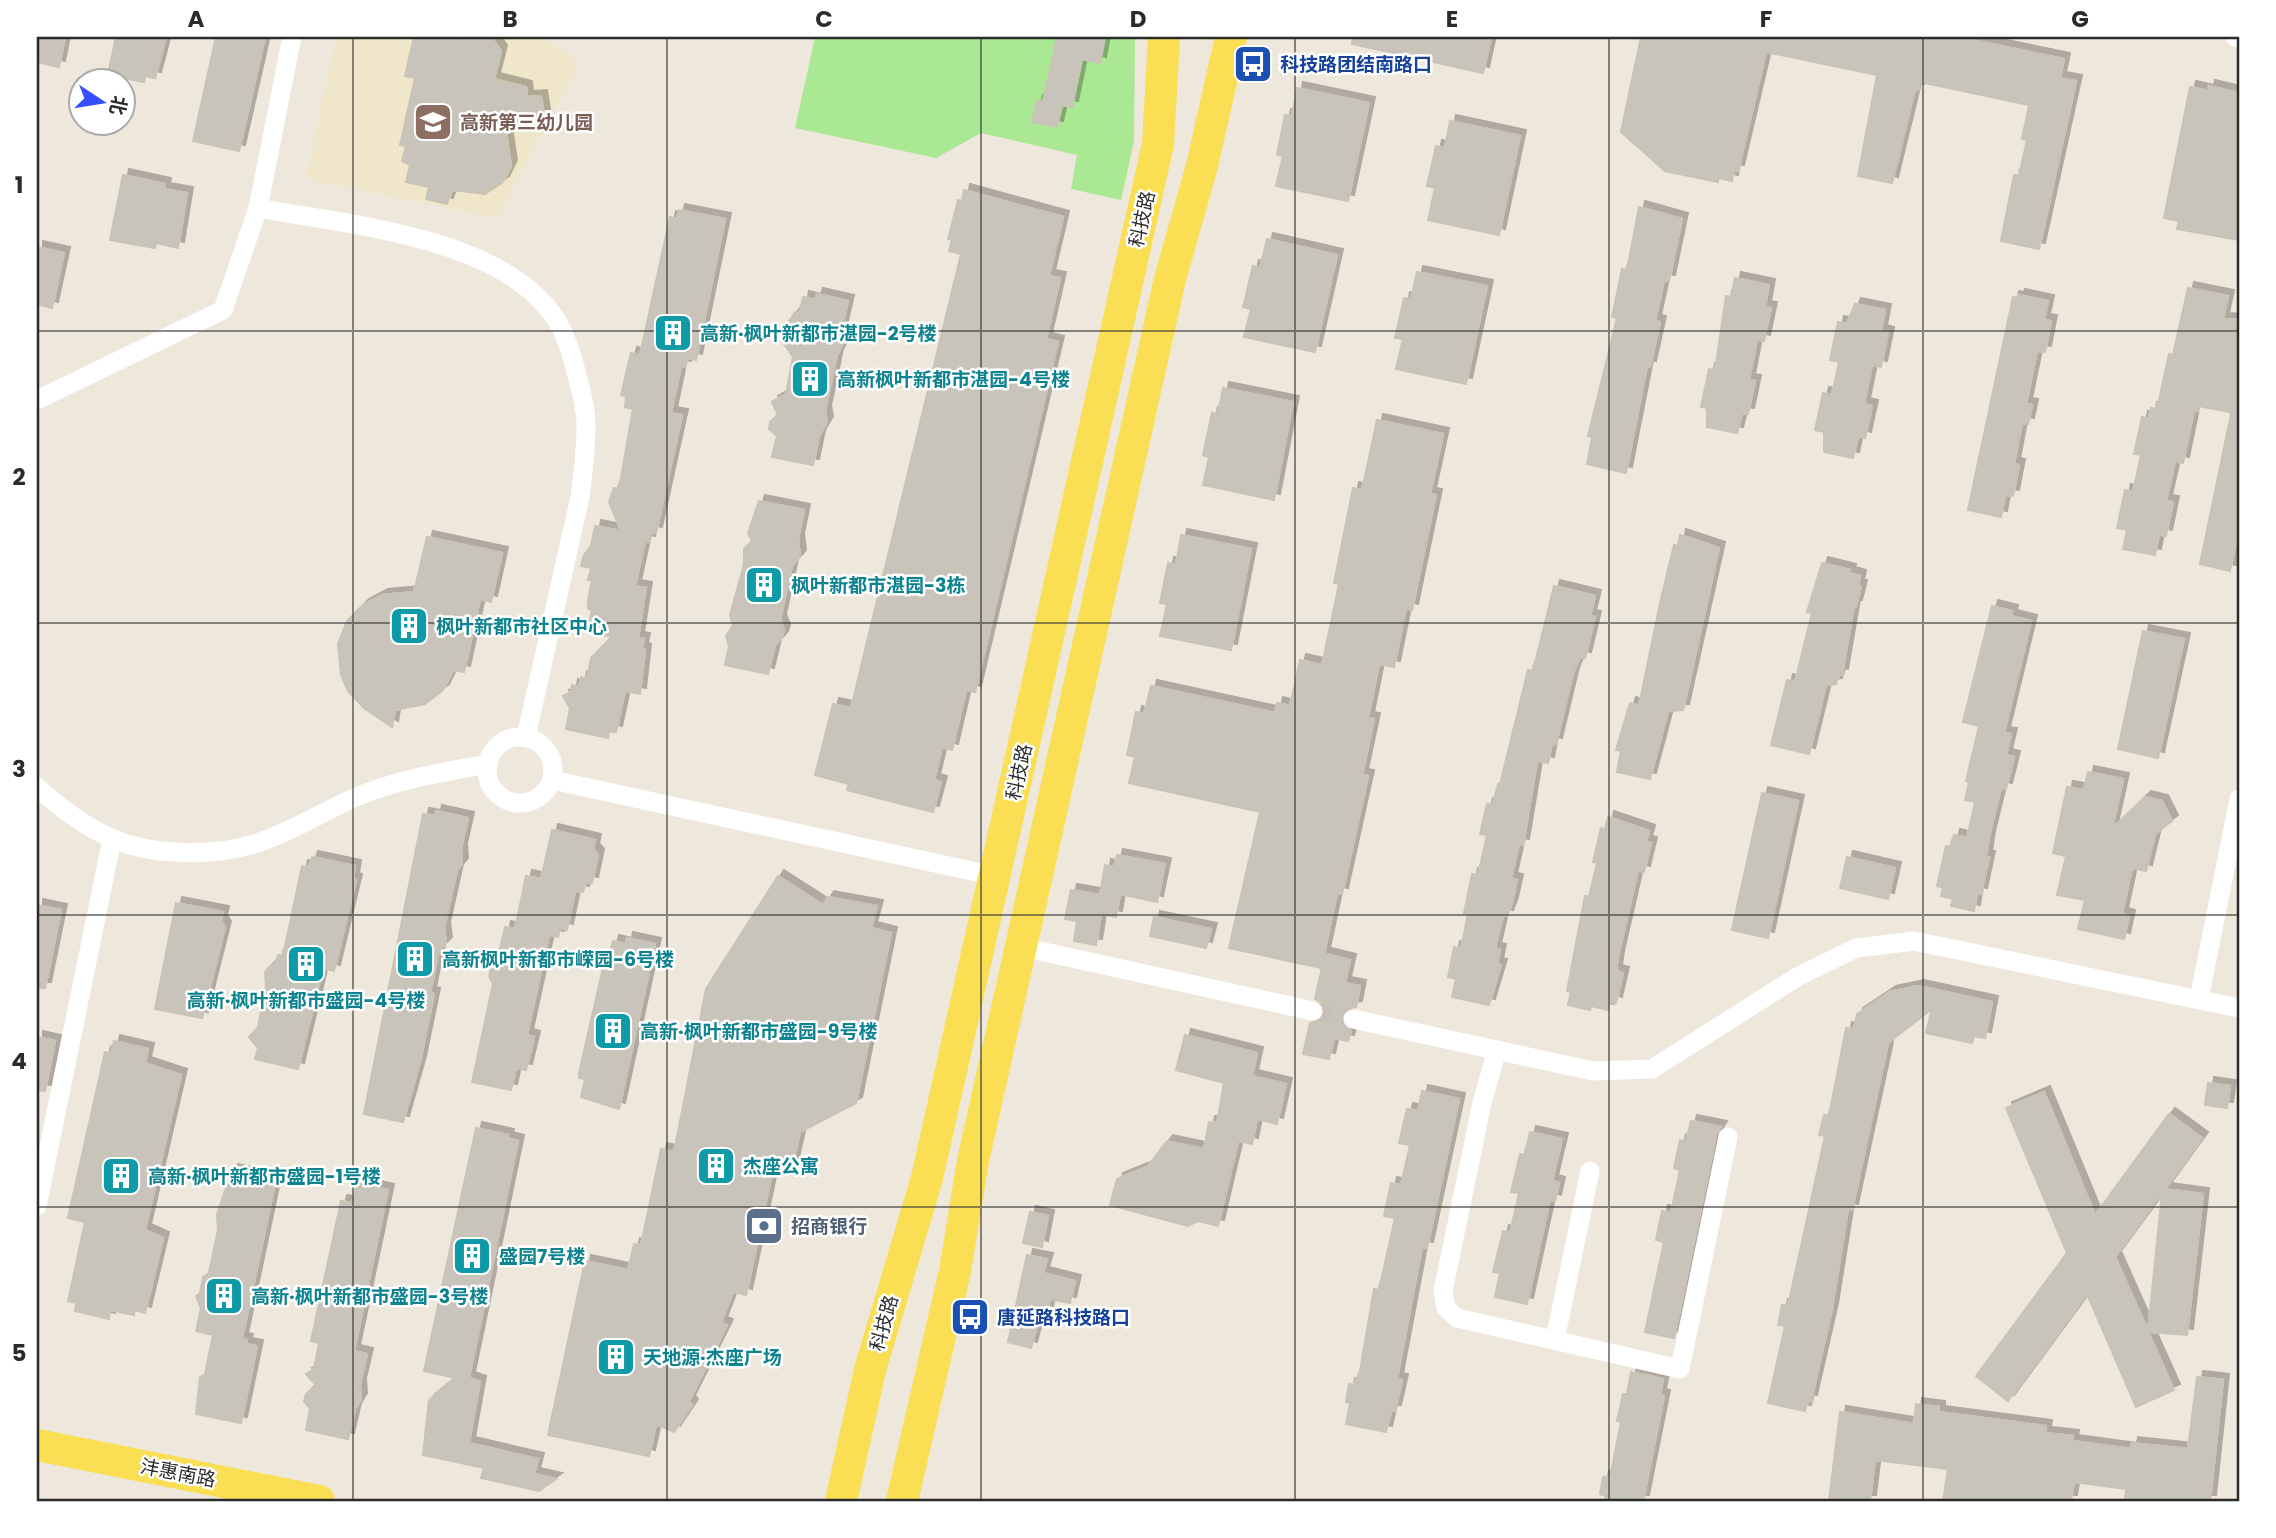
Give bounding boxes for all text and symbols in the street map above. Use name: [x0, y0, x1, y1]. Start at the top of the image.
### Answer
text: A: [188, 3, 205, 35]
text: B: [502, 3, 518, 35]
text: C: [815, 3, 833, 35]
text: D: [1130, 3, 1146, 35]
text: E: [1446, 3, 1458, 35]
text: F: [1760, 3, 1772, 35]
text: G: [2071, 3, 2089, 35]
bus stop icon: 科技路团结南路口: [1232, 43, 1274, 85]
place label: 科技路团结南路口: [1280, 51, 1432, 78]
north arrow: [66, 66, 136, 136]
text: 北: [103, 93, 133, 118]
school or university icon: 高新第三幼儿园: [412, 101, 454, 143]
place label: 高新第三幼儿园: [460, 109, 593, 136]
text: 1: [15, 169, 23, 201]
street label: 科技路: [1122, 188, 1162, 250]
building icon: 高新·枫叶新都市湛园-2号楼: [652, 312, 694, 354]
place label: 高新·枫叶新都市湛园-2号楼: [700, 320, 937, 347]
building icon: 高新枫叶新都市湛园-4号楼: [789, 358, 831, 400]
place label: 高新枫叶新都市湛园-4号楼: [837, 366, 1070, 393]
text: 2: [12, 461, 26, 493]
building icon: 枫叶新都市湛园-3栋: [743, 564, 785, 606]
place label: 枫叶新都市湛园-3栋: [791, 572, 966, 599]
building icon: 枫叶新都市社区中心: [388, 605, 430, 647]
place label: 枫叶新都市社区中心: [436, 613, 607, 640]
street label: 科技路: [999, 741, 1039, 803]
text: 3: [12, 753, 26, 785]
building icon: 高新枫叶新都市嵘园-6号楼: [394, 938, 436, 980]
building icon: 高新·枫叶新都市盛园-4号楼: [285, 943, 327, 985]
place label: 高新枫叶新都市嵘园-6号楼: [442, 946, 674, 973]
place label: 高新·枫叶新都市盛园-4号楼: [187, 987, 425, 1014]
building icon: 高新·枫叶新都市盛园-9号楼: [592, 1010, 634, 1052]
place label: 高新·枫叶新都市盛园-9号楼: [640, 1018, 877, 1045]
text: 4: [11, 1045, 27, 1077]
building icon: 杰座公寓: [695, 1145, 737, 1187]
place label: 杰座公寓: [743, 1153, 819, 1180]
building icon: 高新·枫叶新都市盛园-1号楼: [100, 1155, 142, 1197]
place label: 高新·枫叶新都市盛园-1号楼: [148, 1163, 381, 1190]
bank icon: 招商银行: [743, 1205, 785, 1247]
place label: 招商银行: [791, 1213, 867, 1240]
building icon: 盛园7号楼: [451, 1235, 493, 1277]
place label: 盛园7号楼: [499, 1243, 585, 1270]
building icon: 高新·枫叶新都市盛园-3号楼: [203, 1275, 245, 1317]
place label: 高新·枫叶新都市盛园-3号楼: [251, 1283, 488, 1310]
street label: 科技路: [863, 1292, 905, 1354]
bus stop icon: 唐延路科技路口: [949, 1296, 991, 1338]
place label: 唐延路科技路口: [997, 1304, 1130, 1331]
building icon: 天地源·杰座广场: [595, 1336, 637, 1378]
text: 5: [12, 1337, 26, 1369]
place label: 天地源·杰座广场: [643, 1344, 782, 1371]
street label: 沣惠南路: [138, 1452, 218, 1494]

